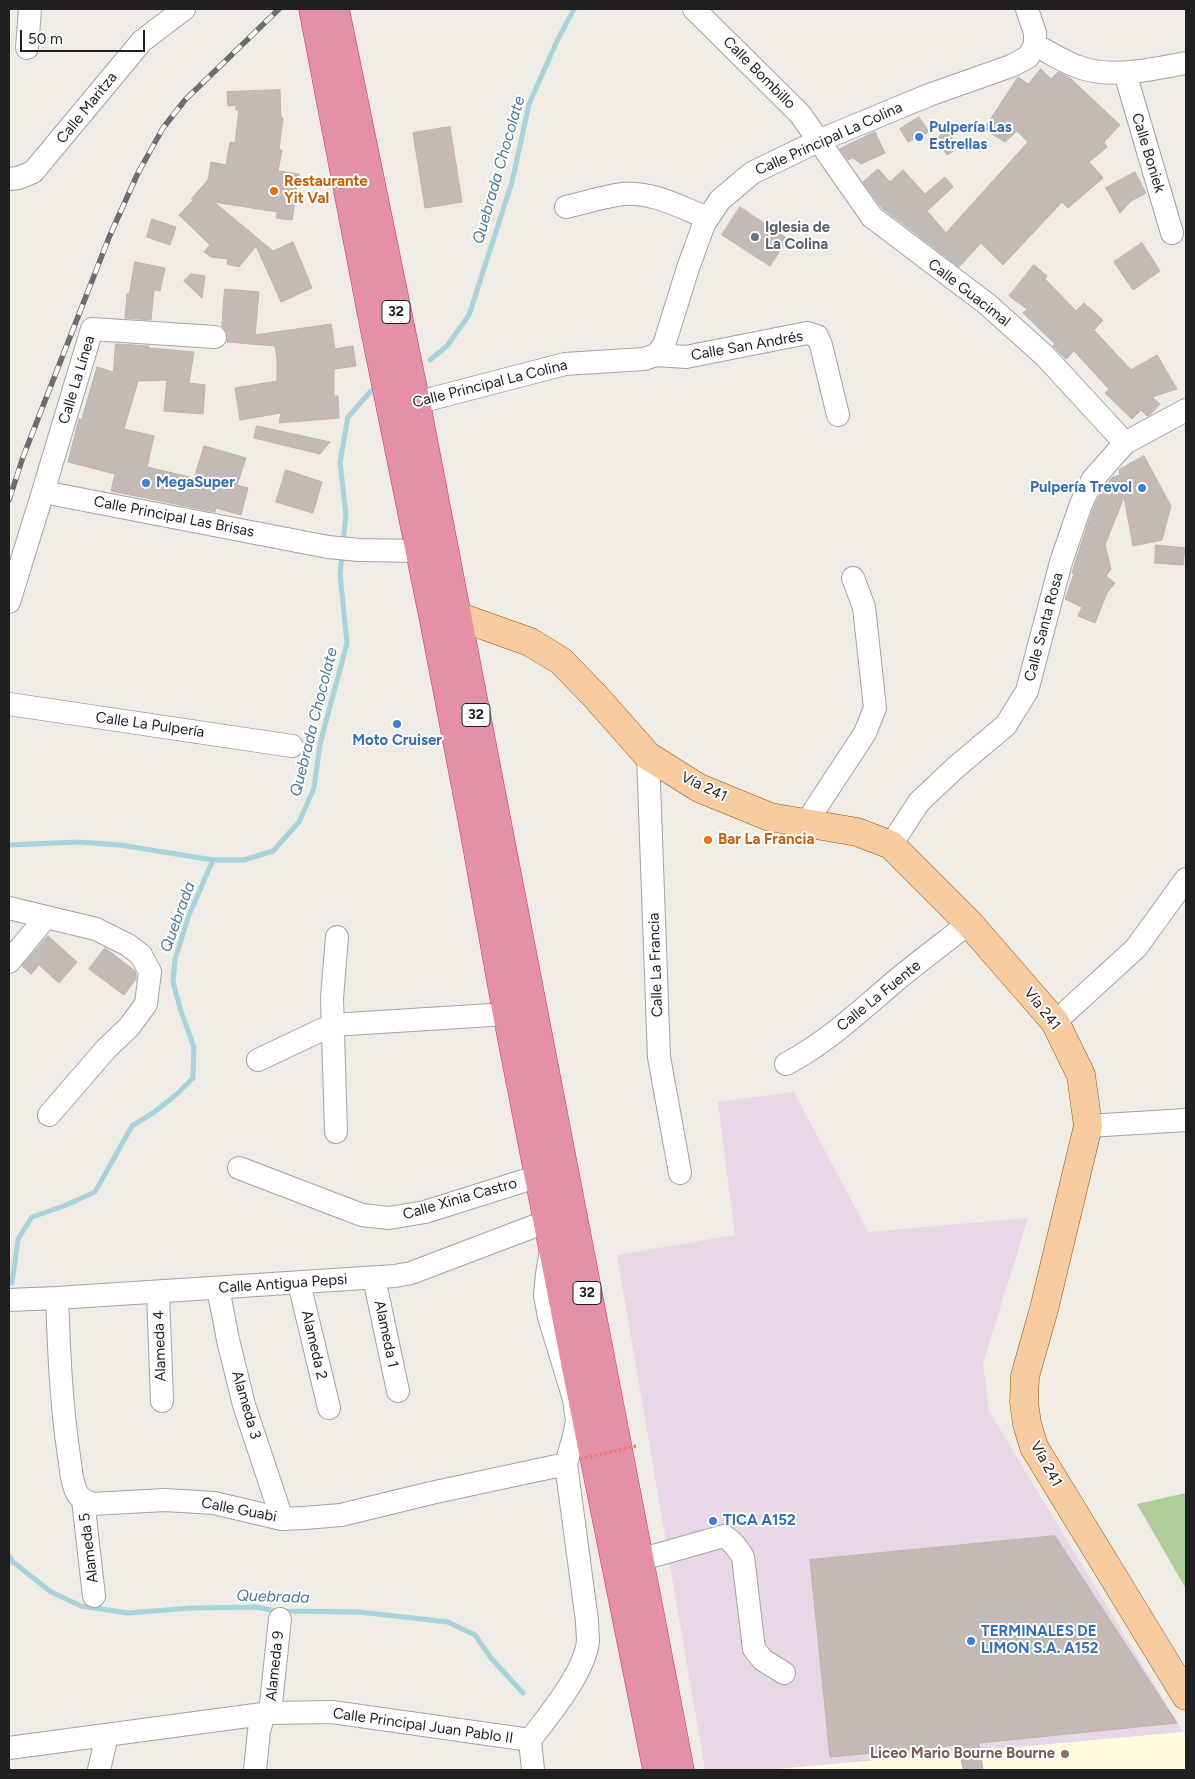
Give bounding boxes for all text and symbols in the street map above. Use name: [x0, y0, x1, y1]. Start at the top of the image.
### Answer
scale bar: [22, 20, 148, 52]
text: 50 m: [28, 30, 63, 48]
street label: Calle Bombillo: [719, 33, 799, 113]
street label: Calle Maritza: [53, 69, 121, 147]
water label: Quebrada Chocolate: [469, 94, 529, 246]
street label: Calle Principal La Colina: [753, 98, 905, 180]
street label: Calle Boniek: [1127, 111, 1169, 195]
place label: Pulpería Las Estrellas: [929, 119, 1012, 154]
marker: Pulpería Las Estrellas: [913, 131, 925, 143]
place label: Restaurante Yit Val: [284, 173, 368, 208]
marker: Restaurante Yit Val: [268, 185, 280, 197]
place label: Iglesia de La Colina: [765, 219, 830, 254]
marker: Iglesia de La Colina: [749, 231, 761, 243]
street label: Calle Guacimal: [924, 255, 1014, 331]
road number: 32: [382, 300, 410, 324]
street label: Calle San Andrés: [690, 327, 804, 365]
street label: Calle La Línea: [55, 334, 99, 426]
street label: Calle Principal La Colina: [411, 356, 569, 412]
place label: MegaSuper: [156, 474, 235, 492]
marker: MegaSuper: [140, 477, 152, 489]
place label: Pulpería Trevol: [1030, 479, 1132, 497]
marker: Pulpería Trevol: [1136, 482, 1148, 494]
street label: Calle Principal Las Brisas: [92, 493, 256, 541]
street label: Calle Santa Rosa: [1021, 571, 1067, 683]
water label: Quebrada Chocolate: [286, 646, 342, 798]
road number: 32: [462, 704, 490, 726]
street label: Calle La Pulpería: [94, 708, 206, 742]
marker: Moto Cruiser: [391, 718, 403, 730]
place label: Moto Cruiser: [352, 732, 442, 750]
street label: Vía 241: [678, 768, 730, 806]
place label: Bar La Francia: [718, 831, 815, 849]
marker: Bar La Francia: [702, 834, 714, 846]
water label: Quebrada: [156, 879, 200, 955]
street label: Calle La Francia: [645, 912, 667, 1018]
street label: Calle La Fuente: [833, 957, 925, 1035]
street label: Vía 241: [1020, 984, 1064, 1034]
street label: Calle Xinia Castro: [401, 1174, 519, 1224]
street label: Calle Antigua Pepsi: [218, 1271, 348, 1297]
road number: 32: [573, 1282, 601, 1305]
street label: Alameda 1: [370, 1299, 402, 1369]
street label: Alameda 2: [297, 1309, 331, 1381]
street label: Alameda 4: [150, 1310, 170, 1382]
street label: Alameda 3: [228, 1369, 264, 1441]
street label: Vía 241: [1026, 1438, 1066, 1490]
street label: Calle Guabi: [200, 1494, 278, 1526]
street label: Alameda 5: [76, 1512, 102, 1584]
place label: TICA A152: [723, 1512, 796, 1530]
marker: TICA A152: [707, 1515, 719, 1527]
water label: Quebrada: [236, 1586, 310, 1608]
place label: TERMINALES DE LIMON S.A. A152: [981, 1623, 1098, 1658]
street label: Alameda 9: [262, 1630, 288, 1702]
marker: TERMINALES DE LIMON S.A. A152: [965, 1635, 977, 1647]
street label: Calle Principal Juan Pablo II: [332, 1704, 514, 1748]
place label: Liceo Mario Bourne Bourne: [870, 1745, 1055, 1763]
marker: Liceo Mario Bourne Bourne: [1059, 1748, 1071, 1760]

